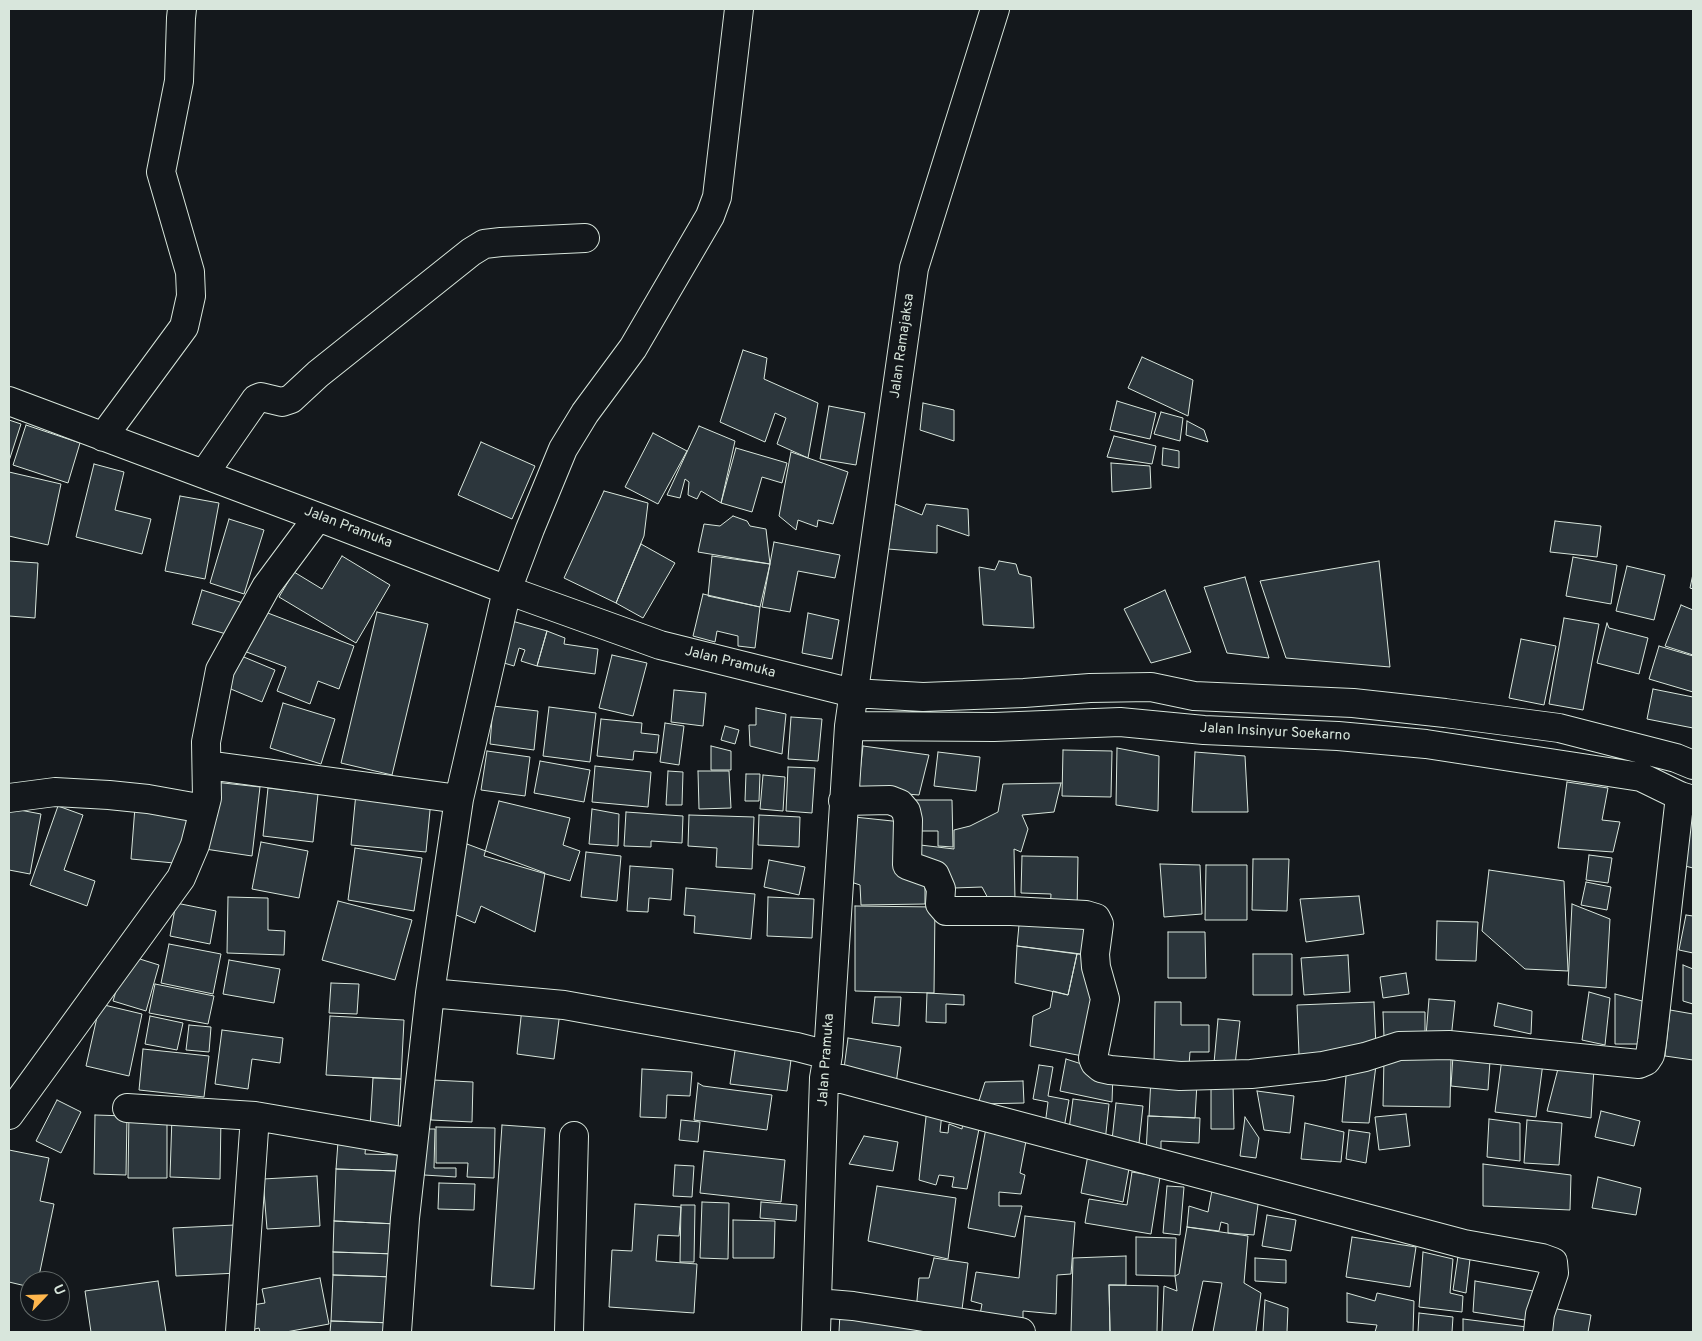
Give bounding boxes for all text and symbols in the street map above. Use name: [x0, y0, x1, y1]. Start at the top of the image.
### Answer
street label: Jalan Ramajaksa: [887, 293, 919, 399]
street label: Jalan Pramuka: [302, 503, 394, 553]
street label: Jalan Pramuka: [683, 644, 777, 682]
street label: Jalan Insinyur Soekarno: [1199, 721, 1351, 745]
street label: Jalan Pramuka: [815, 1013, 839, 1107]
north arrow: [20, 1271, 70, 1321]
text: U: [48, 1282, 68, 1298]

